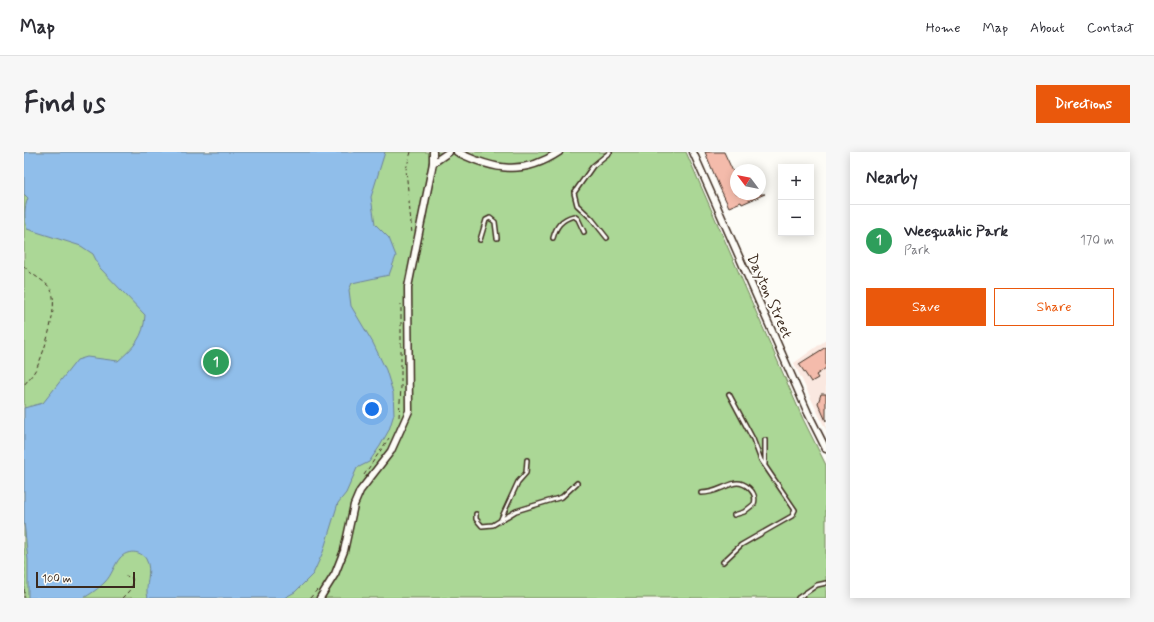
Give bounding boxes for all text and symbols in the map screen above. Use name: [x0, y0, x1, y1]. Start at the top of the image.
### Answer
text: Map: [20, 15, 55, 40]
text: Home: [926, 19, 960, 37]
text: Map: [982, 19, 1008, 37]
text: About: [1030, 19, 1065, 37]
text: Contact: [1087, 19, 1134, 37]
button: Directions: [1036, 85, 1130, 123]
text: Find us: [24, 86, 105, 123]
north arrow: [730, 164, 766, 200]
map controls: [778, 164, 814, 236]
button: +: [778, 164, 814, 200]
text: Nearby: [866, 167, 918, 189]
button: −: [778, 200, 814, 236]
text: Weequahic Park: [904, 222, 1008, 242]
text: 1: [876, 232, 882, 249]
text: 170 m: [1080, 232, 1114, 249]
text: Park: [904, 242, 930, 259]
street label: Dayton Street: [742, 251, 797, 342]
button: Save: [866, 288, 986, 326]
button: Share: [994, 288, 1114, 326]
pin: 1: [203, 347, 229, 377]
your location: [362, 399, 382, 419]
scale bar: [36, 570, 135, 589]
text: 100 m: [42, 572, 72, 586]

